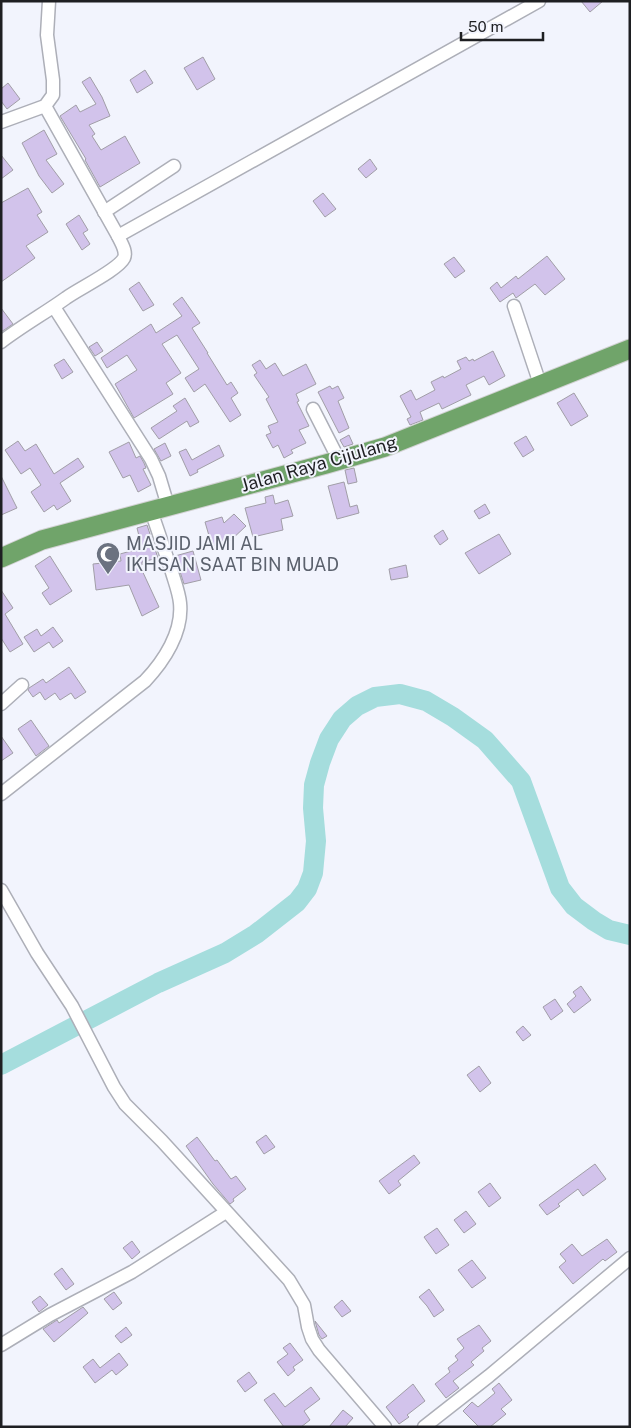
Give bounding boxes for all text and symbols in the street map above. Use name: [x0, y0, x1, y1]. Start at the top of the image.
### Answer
scale bar: [461, 10, 544, 42]
text: 50 m: [468, 18, 503, 35]
street label: Jalan Raya Cijulang: [238, 431, 399, 496]
place label: MASJID JAMI AL IKHSAN SAAT BIN MUAD: [126, 533, 339, 575]
mosque icon: MASJID JAMI AL IKHSAN SAAT BIN MUAD: [95, 541, 121, 575]

